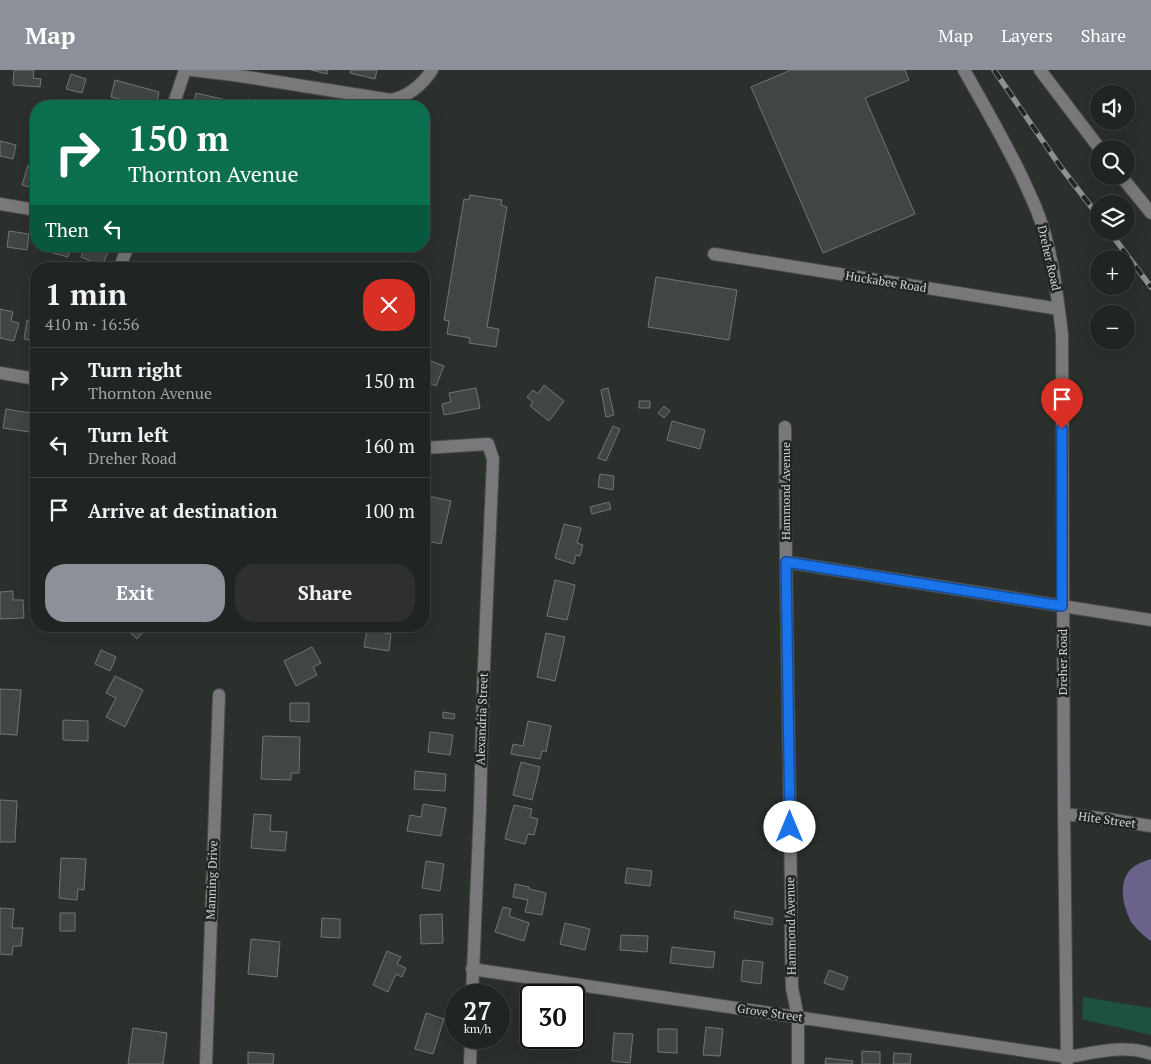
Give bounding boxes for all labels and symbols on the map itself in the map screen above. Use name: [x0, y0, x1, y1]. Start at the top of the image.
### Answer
street label: Dreher Road: [1035, 224, 1064, 292]
street label: Huckabee Road: [845, 268, 928, 295]
pin: [1041, 378, 1083, 429]
street label: Hammond Avenue: [778, 442, 793, 540]
street label: Dreher Road: [1055, 628, 1070, 695]
street label: Alexandria Street: [472, 672, 491, 766]
position arrow: [763, 800, 815, 852]
street label: Hite Street: [1077, 808, 1137, 831]
street label: Manning Drive: [203, 840, 220, 920]
street label: Hammond Avenue: [782, 877, 799, 975]
speed limit sign: 30: [520, 984, 585, 1049]
street label: Grove Street: [736, 1000, 804, 1025]

